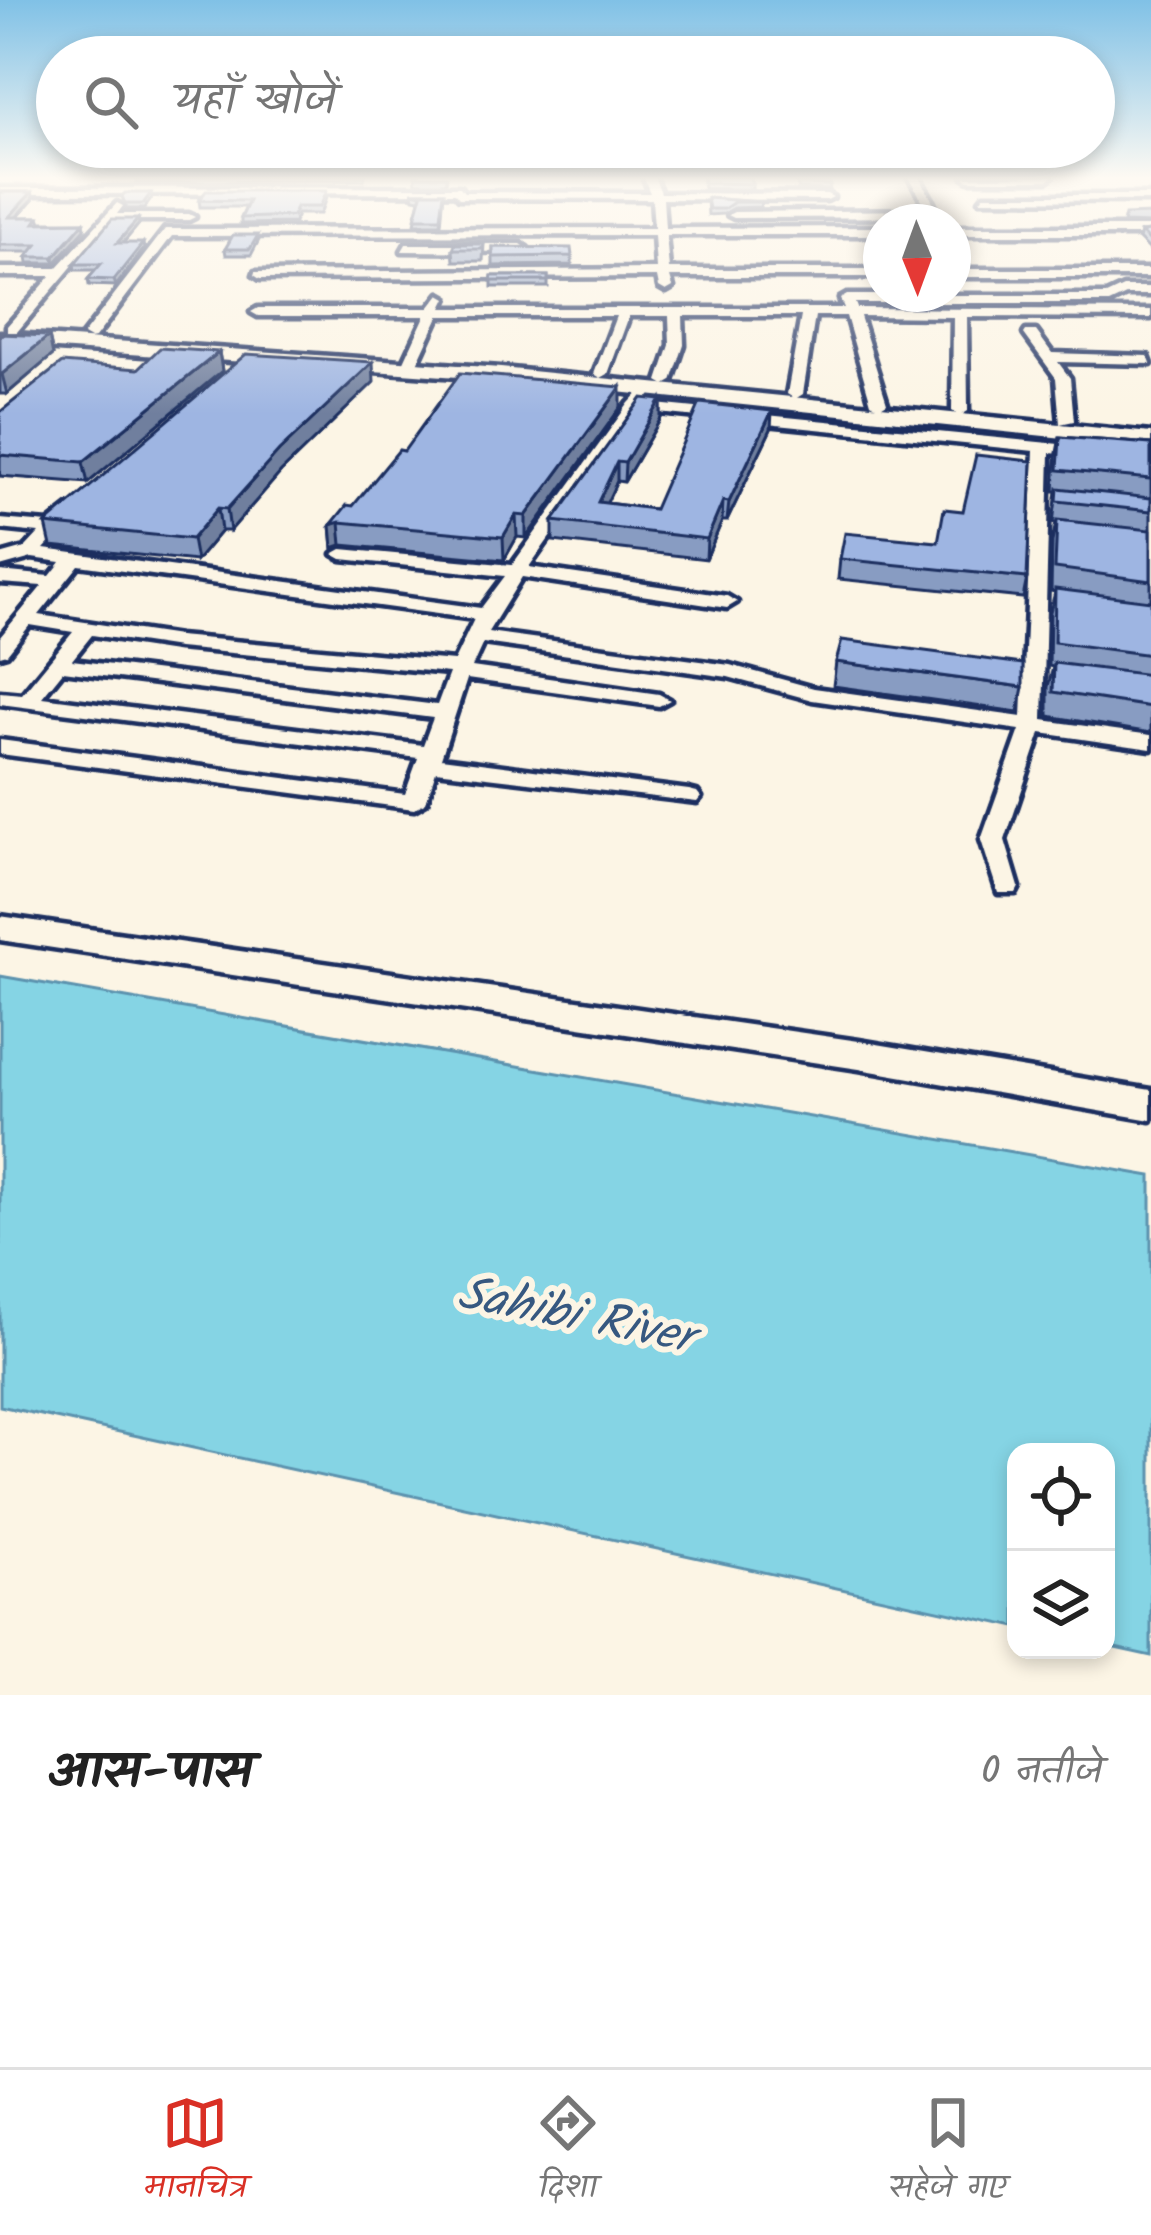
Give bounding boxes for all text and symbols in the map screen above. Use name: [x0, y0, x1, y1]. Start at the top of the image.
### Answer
search box: [36, 36, 1115, 168]
text: यहाँ खोजें: [174, 66, 336, 138]
icon: search: [78, 69, 144, 135]
north arrow: [863, 204, 971, 312]
water label: Sahibi River: [451, 1257, 708, 1379]
map controls: [1007, 1443, 1115, 1659]
button: locate: [1007, 1443, 1115, 1551]
button: layers: [1007, 1551, 1115, 1659]
text: आस-पास: [48, 1733, 253, 1814]
text: 0 नतीजे: [981, 1742, 1103, 1804]
tab: मानचित्र: [144, 2090, 247, 2215]
tab: दिशा: [535, 2090, 601, 2215]
tab: सहेजे गए: [889, 2090, 1007, 2215]

